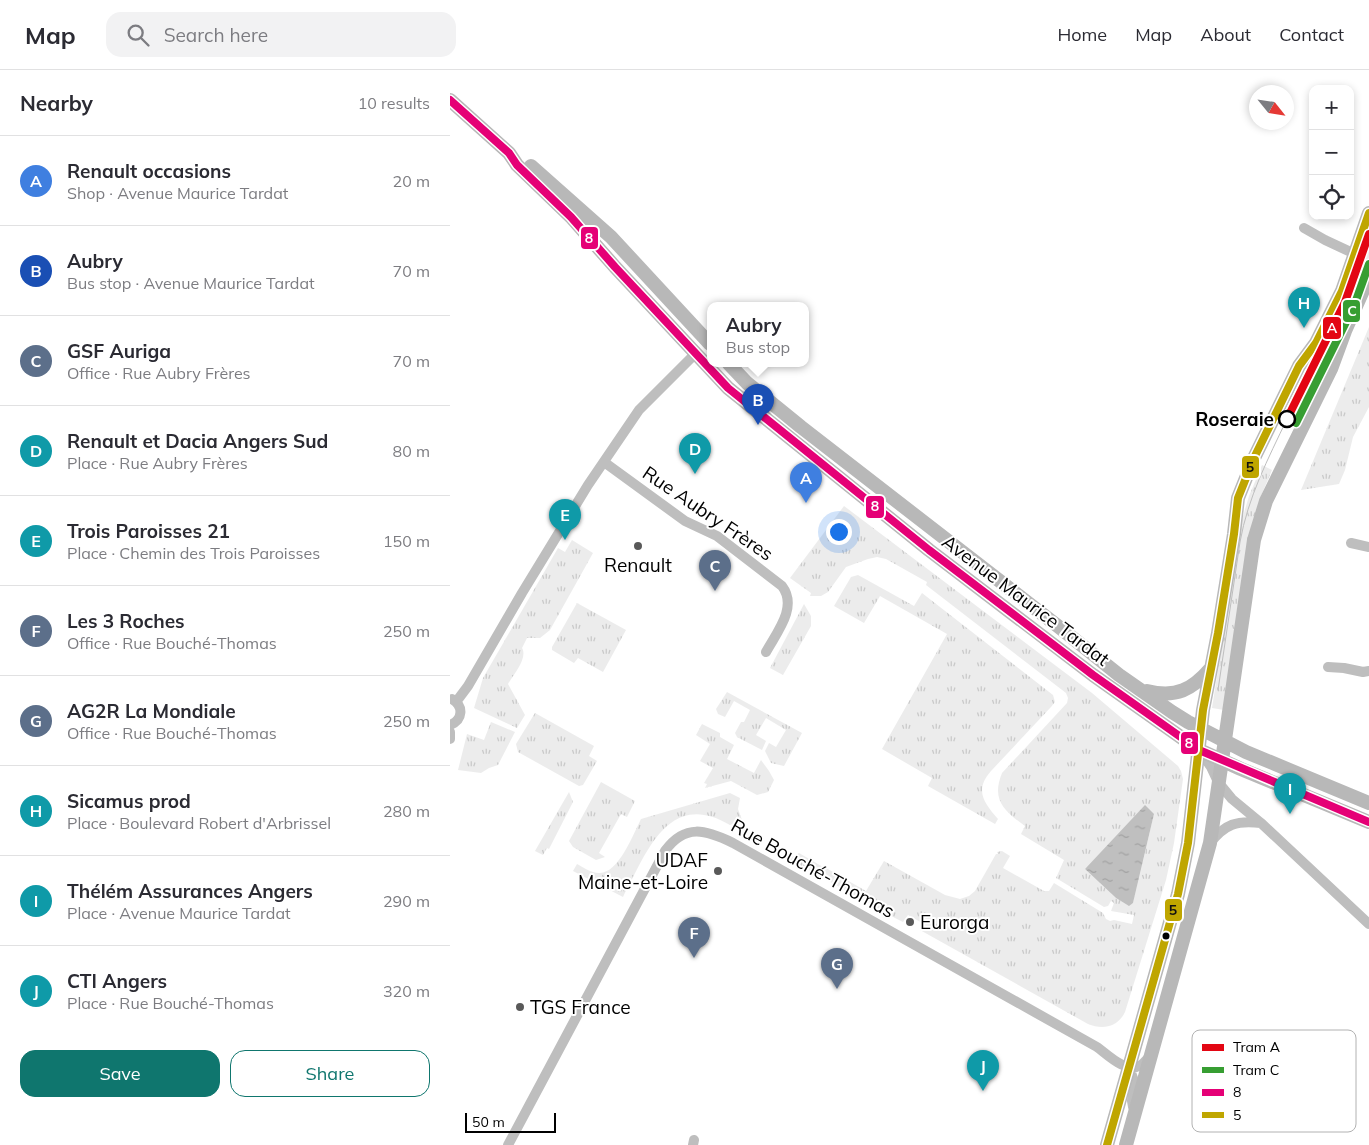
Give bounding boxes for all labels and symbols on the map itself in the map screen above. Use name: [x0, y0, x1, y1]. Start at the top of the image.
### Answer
north arrow: [1249, 85, 1294, 130]
line badge: 8: [580, 226, 599, 250]
text: 8: [585, 229, 593, 247]
pin: H: [1288, 287, 1320, 328]
line badge: C: [1342, 299, 1361, 323]
text: C: [1347, 302, 1357, 320]
line badge: A: [1322, 316, 1342, 340]
text: A: [1327, 319, 1338, 337]
pin: B: [742, 384, 774, 425]
place label: Roseraie: [1195, 407, 1274, 431]
marker: Roseraie: [1278, 410, 1296, 428]
pin: D: [679, 433, 711, 474]
line badge: 5: [1241, 455, 1260, 479]
text: 5: [1246, 458, 1254, 476]
street label: Rue Aubry Frères: [638, 460, 778, 566]
pin: A: [790, 462, 822, 503]
line badge: 8: [865, 495, 885, 519]
text: 8: [871, 497, 879, 515]
pin: E: [549, 499, 581, 540]
your location: [826, 519, 852, 545]
street label: Avenue Maurice Tardat: [938, 529, 1115, 671]
marker: Renault: [632, 540, 644, 552]
pin: C: [699, 550, 731, 591]
place label: Renault: [604, 553, 672, 577]
line badge: 8: [1180, 731, 1199, 755]
text: 8: [1185, 734, 1193, 752]
pin: I: [1274, 773, 1306, 814]
street label: Rue Bouché-Thomas: [727, 813, 899, 923]
place label: UDAF Maine-et-Loire: [578, 848, 708, 894]
marker: UDAF Maine-et-Loire: [712, 865, 724, 877]
line badge: 5: [1164, 898, 1183, 922]
text: 5: [1169, 901, 1177, 919]
place label: Eurorga: [920, 910, 989, 934]
marker: Eurorga: [904, 916, 916, 928]
pin: F: [678, 917, 710, 958]
unlabelled marker: [1161, 931, 1171, 941]
pin: G: [821, 948, 853, 989]
place label: TGS France: [530, 995, 631, 1019]
marker: TGS France: [514, 1001, 526, 1013]
legend: [1192, 1030, 1356, 1132]
text: Tram A: [1233, 1038, 1281, 1056]
pin: J: [967, 1050, 999, 1091]
text: Tram C: [1233, 1061, 1279, 1079]
text: 8: [1233, 1083, 1241, 1101]
text: 5: [1233, 1106, 1241, 1124]
scale bar: [465, 1110, 556, 1133]

